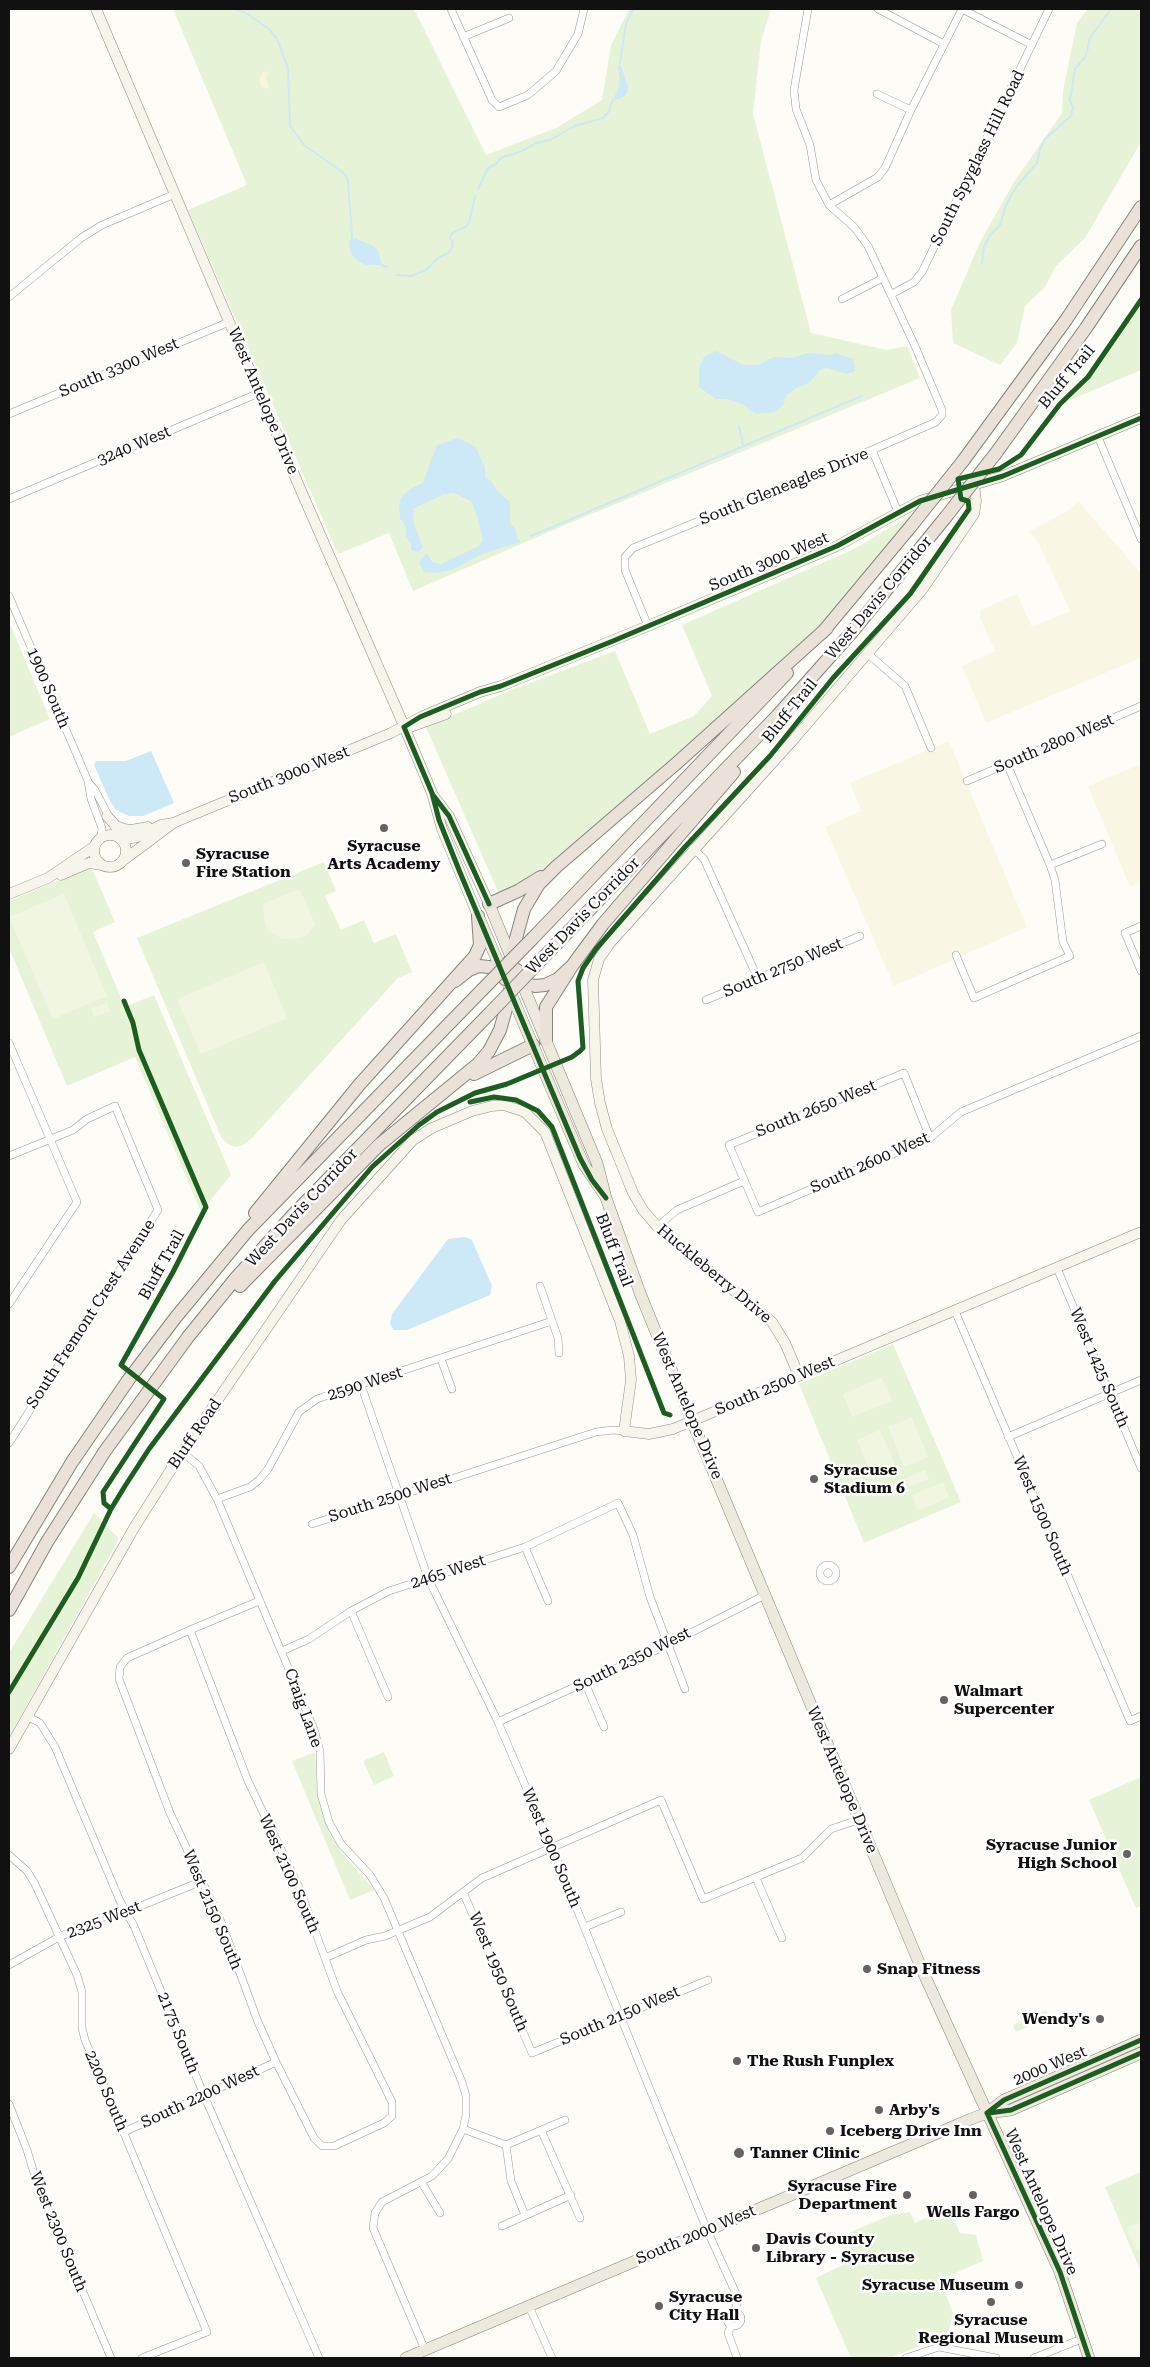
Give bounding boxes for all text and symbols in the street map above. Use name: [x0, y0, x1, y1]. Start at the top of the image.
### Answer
street label: South Spyglass Hill Road: [927, 67, 1029, 249]
street label: West Antelope Drive: [223, 325, 303, 477]
street label: South 3300 West: [56, 334, 182, 402]
street label: Bluff Trail: [1035, 341, 1099, 413]
street label: 3240 West: [94, 422, 174, 470]
street label: South Gleneagles Drive: [697, 444, 871, 530]
street label: South 3000 West: [706, 528, 832, 596]
street label: West Davis Corridor: [822, 532, 936, 664]
street label: 1900 South: [22, 645, 74, 731]
street label: Bluff Trail: [758, 675, 822, 747]
street label: South 2800 West: [991, 710, 1117, 778]
street label: South 3000 West: [226, 742, 352, 808]
marker: Syracuse Arts Academy: [378, 822, 390, 834]
place label: Syracuse Arts Academy: [328, 836, 440, 874]
place label: Syracuse Fire Station: [196, 844, 291, 882]
street label: West Davis Corridor: [522, 854, 644, 978]
marker: Syracuse Fire Station: [180, 857, 192, 869]
street label: South 2750 West: [720, 934, 846, 1002]
street label: South 2650 West: [753, 1076, 879, 1142]
street label: South 2600 West: [808, 1128, 932, 1198]
street label: West Davis Corridor: [242, 1145, 362, 1271]
street label: Bluff Trail: [591, 1211, 637, 1289]
street label: South Fremont Crest Avenue: [23, 1216, 159, 1412]
street label: Huckleberry Drive: [653, 1221, 775, 1327]
street label: Bluff Trail: [135, 1227, 189, 1303]
street label: West 1425 South: [1065, 1305, 1133, 1431]
street label: West Antelope Drive: [647, 1330, 727, 1482]
street label: South 2500 West: [712, 1352, 838, 1420]
street label: 2590 West: [325, 1363, 405, 1405]
street label: Bluff Road: [165, 1395, 225, 1473]
street label: West 1500 South: [1008, 1453, 1076, 1579]
place label: Syracuse Stadium 6: [824, 1460, 905, 1498]
street label: South 2500 West: [326, 1469, 454, 1527]
marker: Syracuse Stadium 6: [808, 1473, 820, 1485]
street label: 2465 West: [408, 1551, 488, 1593]
street label: South 2350 West: [570, 1623, 694, 1697]
street label: Craig Lane: [280, 1666, 326, 1750]
place label: Walmart Supercenter: [954, 1681, 1054, 1719]
marker: Walmart Supercenter: [938, 1694, 950, 1706]
street label: West Antelope Drive: [802, 1704, 882, 1856]
street label: West 1900 South: [517, 1785, 585, 1911]
street label: West 2100 South: [254, 1812, 324, 1936]
place label: Syracuse Junior High School: [986, 1835, 1117, 1873]
street label: West 2150 South: [178, 1847, 246, 1973]
marker: Syracuse Junior High School: [1121, 1848, 1133, 1860]
street label: 2325 West: [64, 1897, 144, 1943]
street label: West 1950 South: [464, 1909, 532, 2035]
place label: Snap Fitness: [877, 1959, 980, 1979]
marker: Snap Fitness: [861, 1963, 873, 1975]
street label: South 2150 West: [557, 1982, 683, 2050]
street label: 2175 South: [153, 1989, 203, 2077]
place label: Wendy's: [1022, 2009, 1090, 2029]
marker: Wendy's: [1094, 2013, 1106, 2025]
street label: 2000 West: [1010, 2042, 1090, 2090]
street label: 2200 South: [80, 2048, 132, 2134]
place label: The Rush Funplex: [747, 2051, 894, 2071]
marker: The Rush Funplex: [731, 2055, 743, 2067]
street label: South 2200 West: [138, 2061, 262, 2133]
place label: Arby's: [889, 2100, 940, 2120]
marker: Arby's: [873, 2104, 885, 2116]
place label: Iceberg Drive Inn: [840, 2121, 982, 2141]
marker: Iceberg Drive Inn: [824, 2125, 836, 2137]
street label: West Antelope Drive: [1000, 2126, 1082, 2278]
place label: Tanner Clinic: [750, 2143, 860, 2163]
marker: Tanner Clinic: [732, 2146, 746, 2160]
street label: West 2300 South: [25, 2169, 91, 2295]
place label: Syracuse Fire Department: [788, 2176, 897, 2214]
marker: Syracuse Fire Department: [901, 2189, 913, 2201]
marker: Wells Fargo: [967, 2189, 979, 2201]
street label: South 2000 West: [633, 2201, 759, 2269]
place label: Wells Fargo: [926, 2202, 1020, 2222]
place label: Davis County Library - Syracuse: [766, 2229, 915, 2267]
marker: Davis County Library - Syracuse: [750, 2242, 762, 2254]
place label: Syracuse Museum: [862, 2275, 1009, 2295]
marker: Syracuse Museum: [1013, 2279, 1025, 2291]
place label: Syracuse City Hall: [669, 2287, 742, 2325]
marker: Syracuse Regional Museum: [985, 2296, 997, 2308]
marker: Syracuse City Hall: [653, 2300, 665, 2312]
place label: Syracuse Regional Museum: [918, 2310, 1064, 2348]

